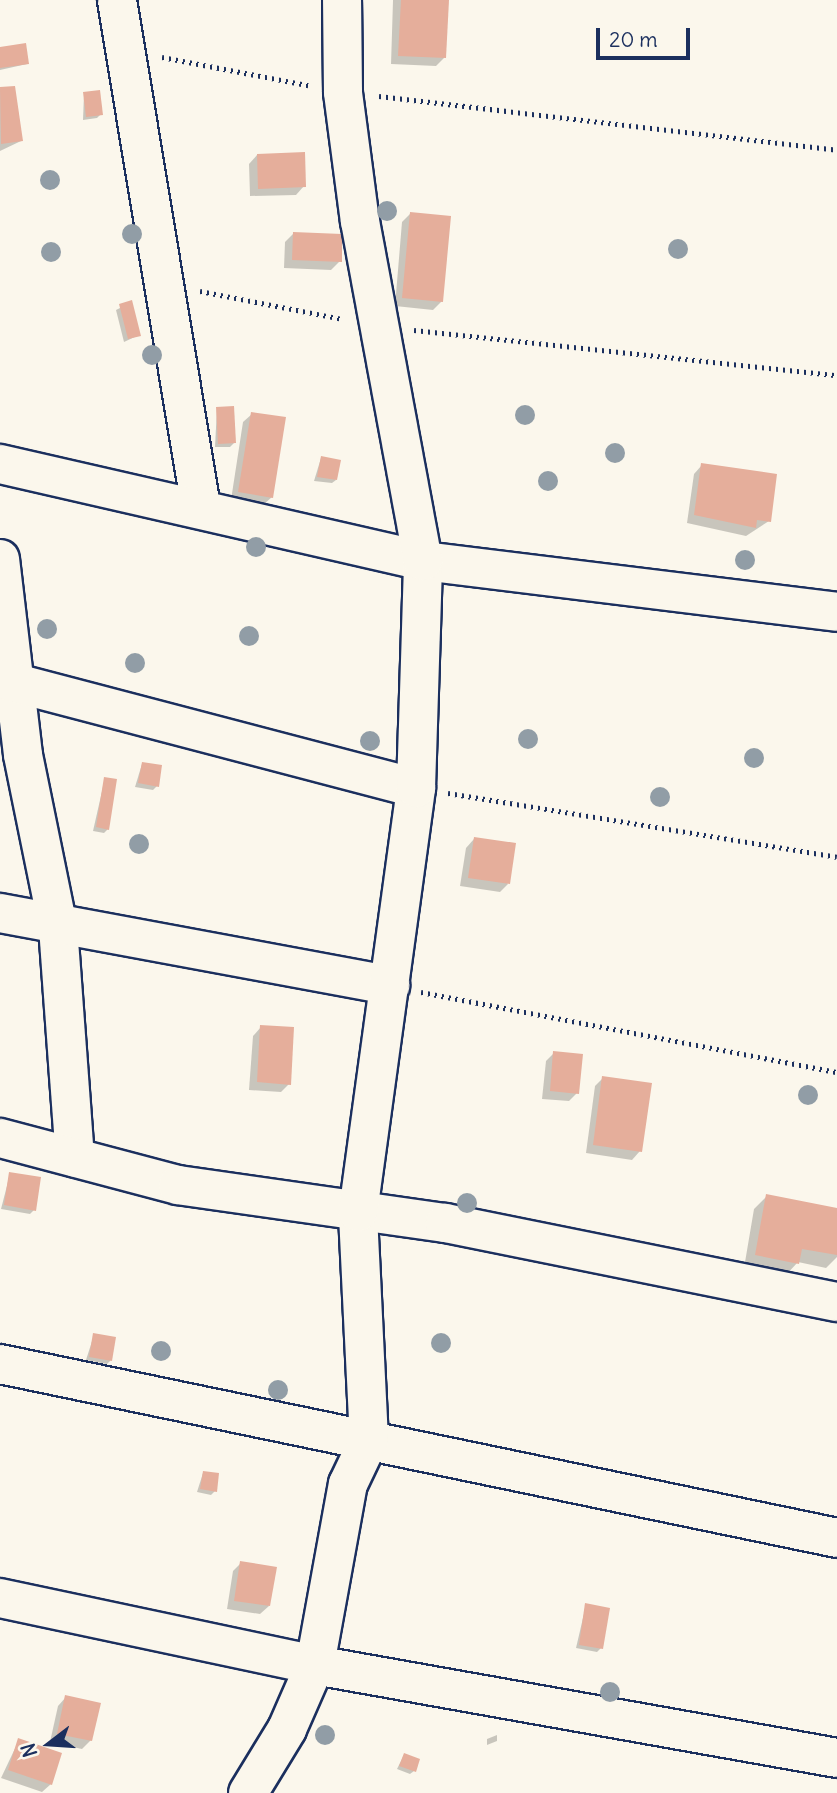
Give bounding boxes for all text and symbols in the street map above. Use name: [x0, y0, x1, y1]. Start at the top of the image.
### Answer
scale bar: [599, 14, 694, 58]
text: 20 m: [609, 26, 658, 53]
north arrow: [14, 1709, 84, 1779]
text: N: [16, 1740, 42, 1760]

